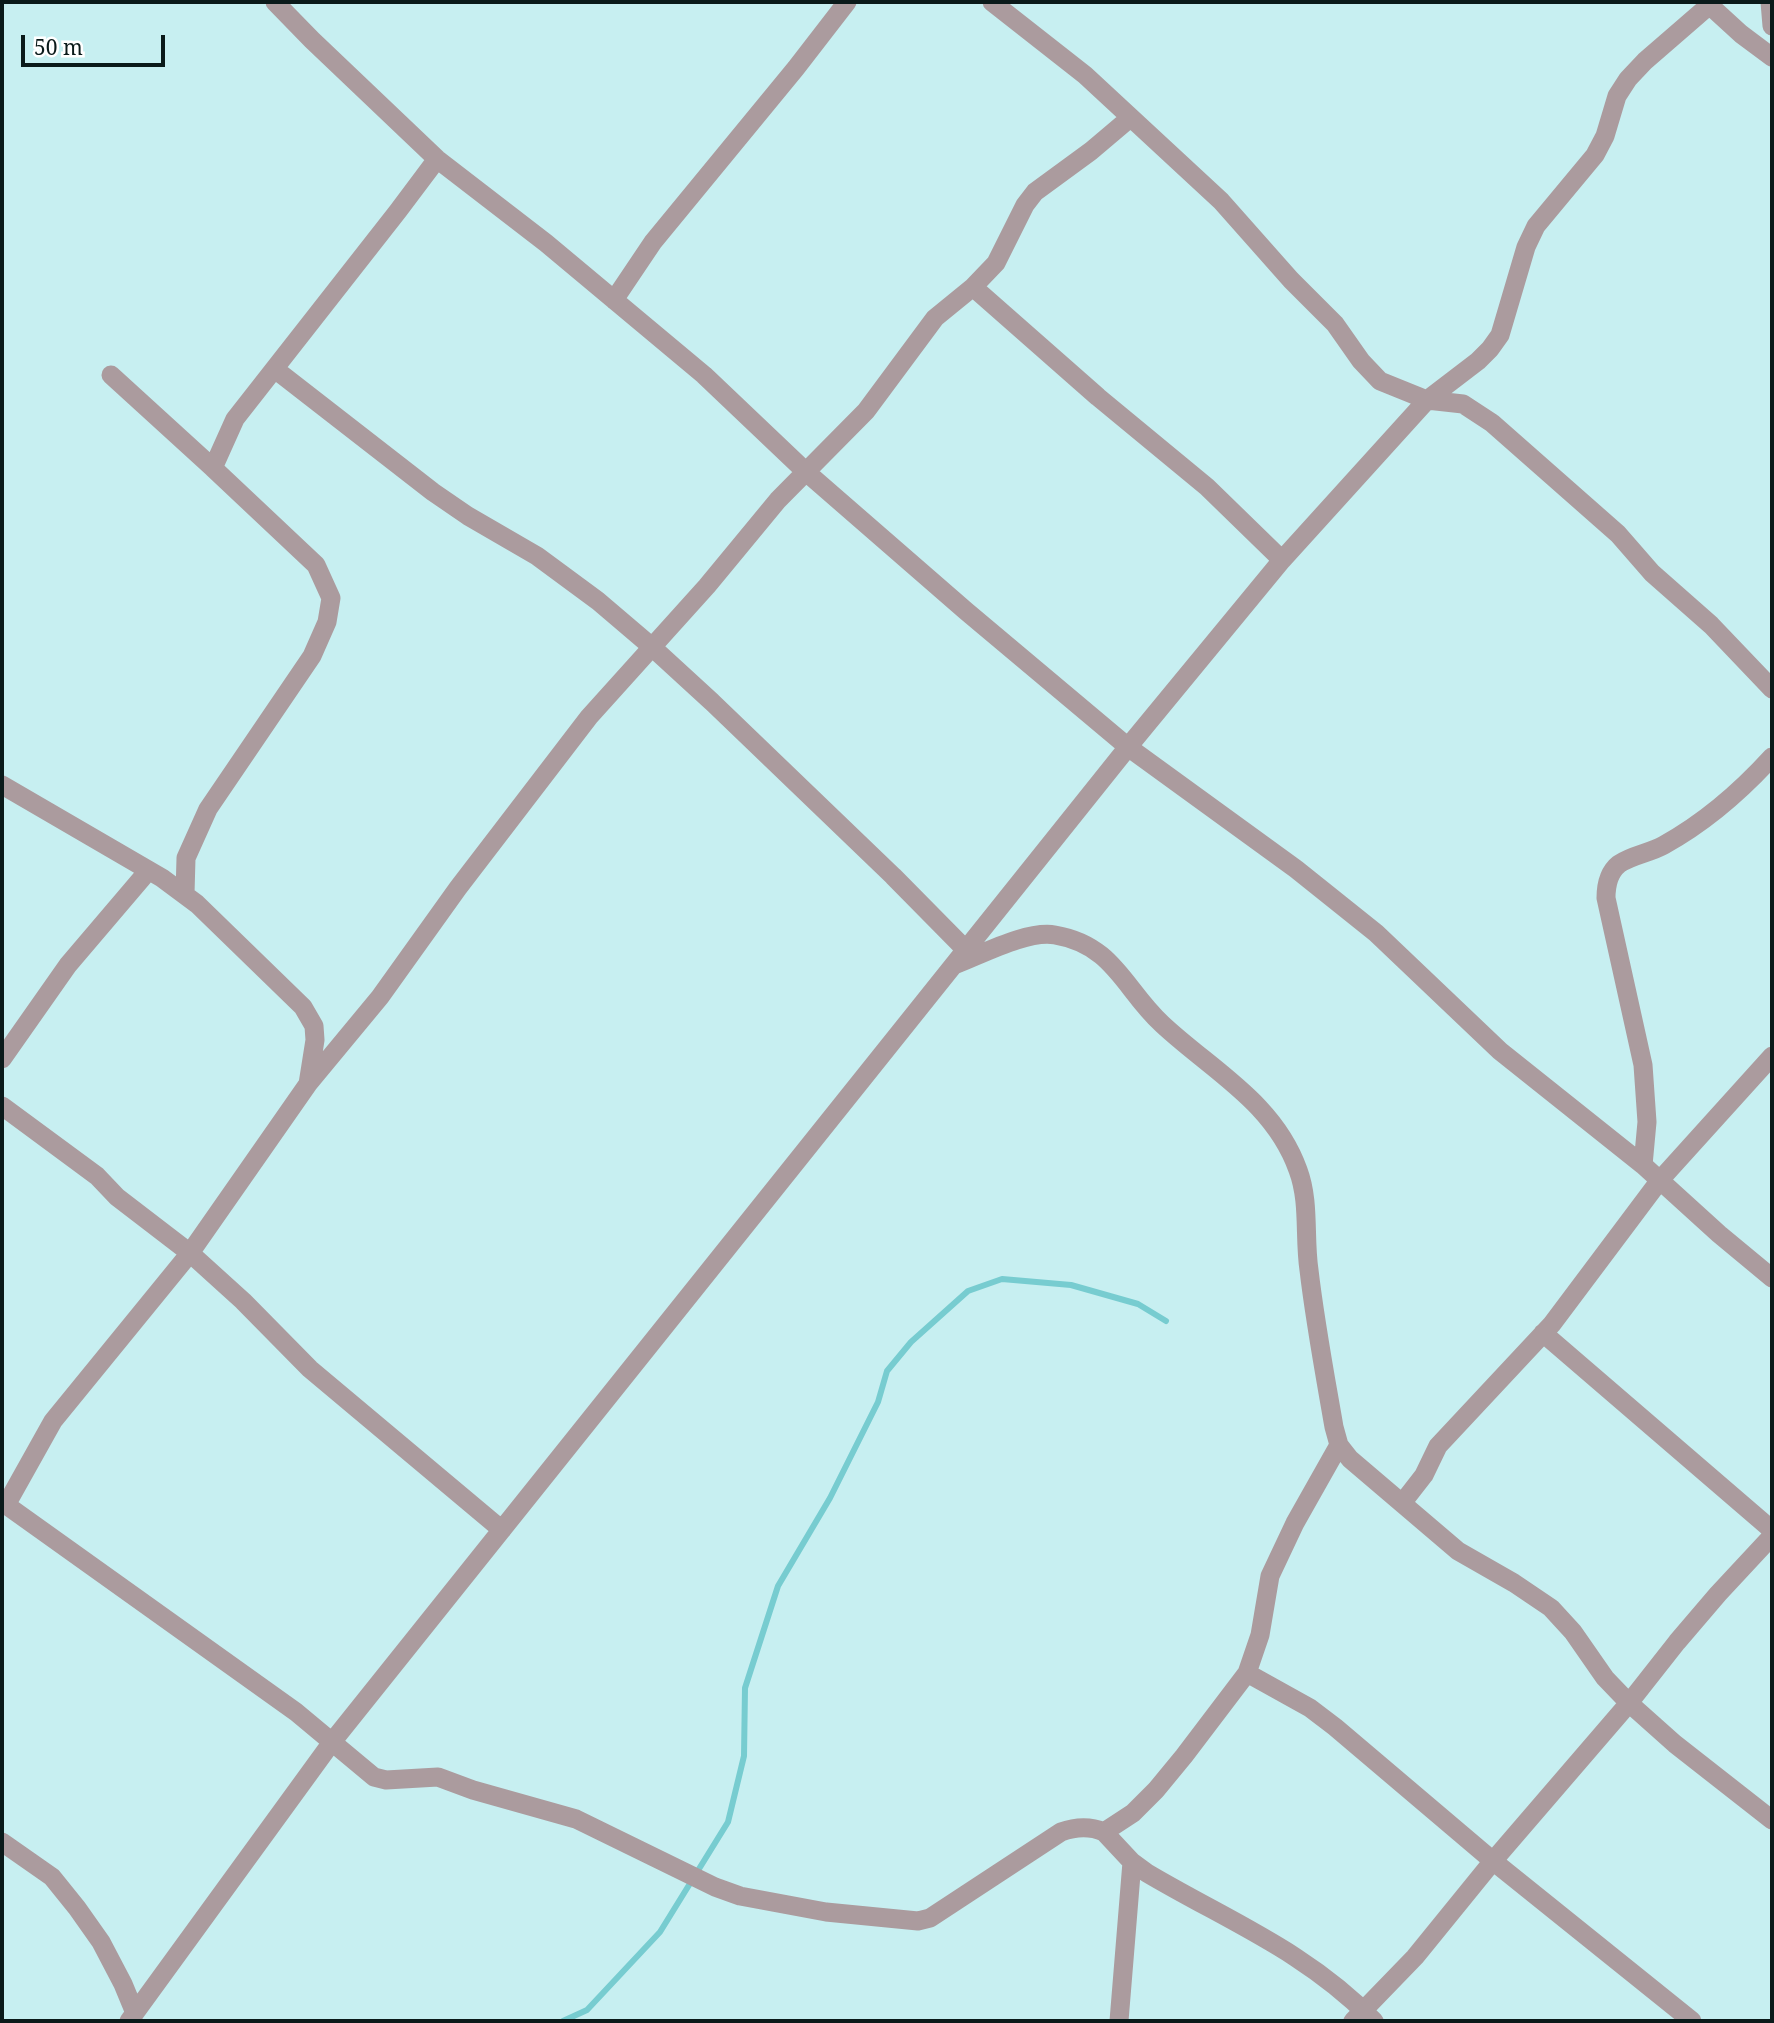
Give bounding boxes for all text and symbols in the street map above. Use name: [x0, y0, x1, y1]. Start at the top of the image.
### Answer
scale bar: [24, 21, 168, 65]
text: 50 m: [34, 33, 83, 61]

